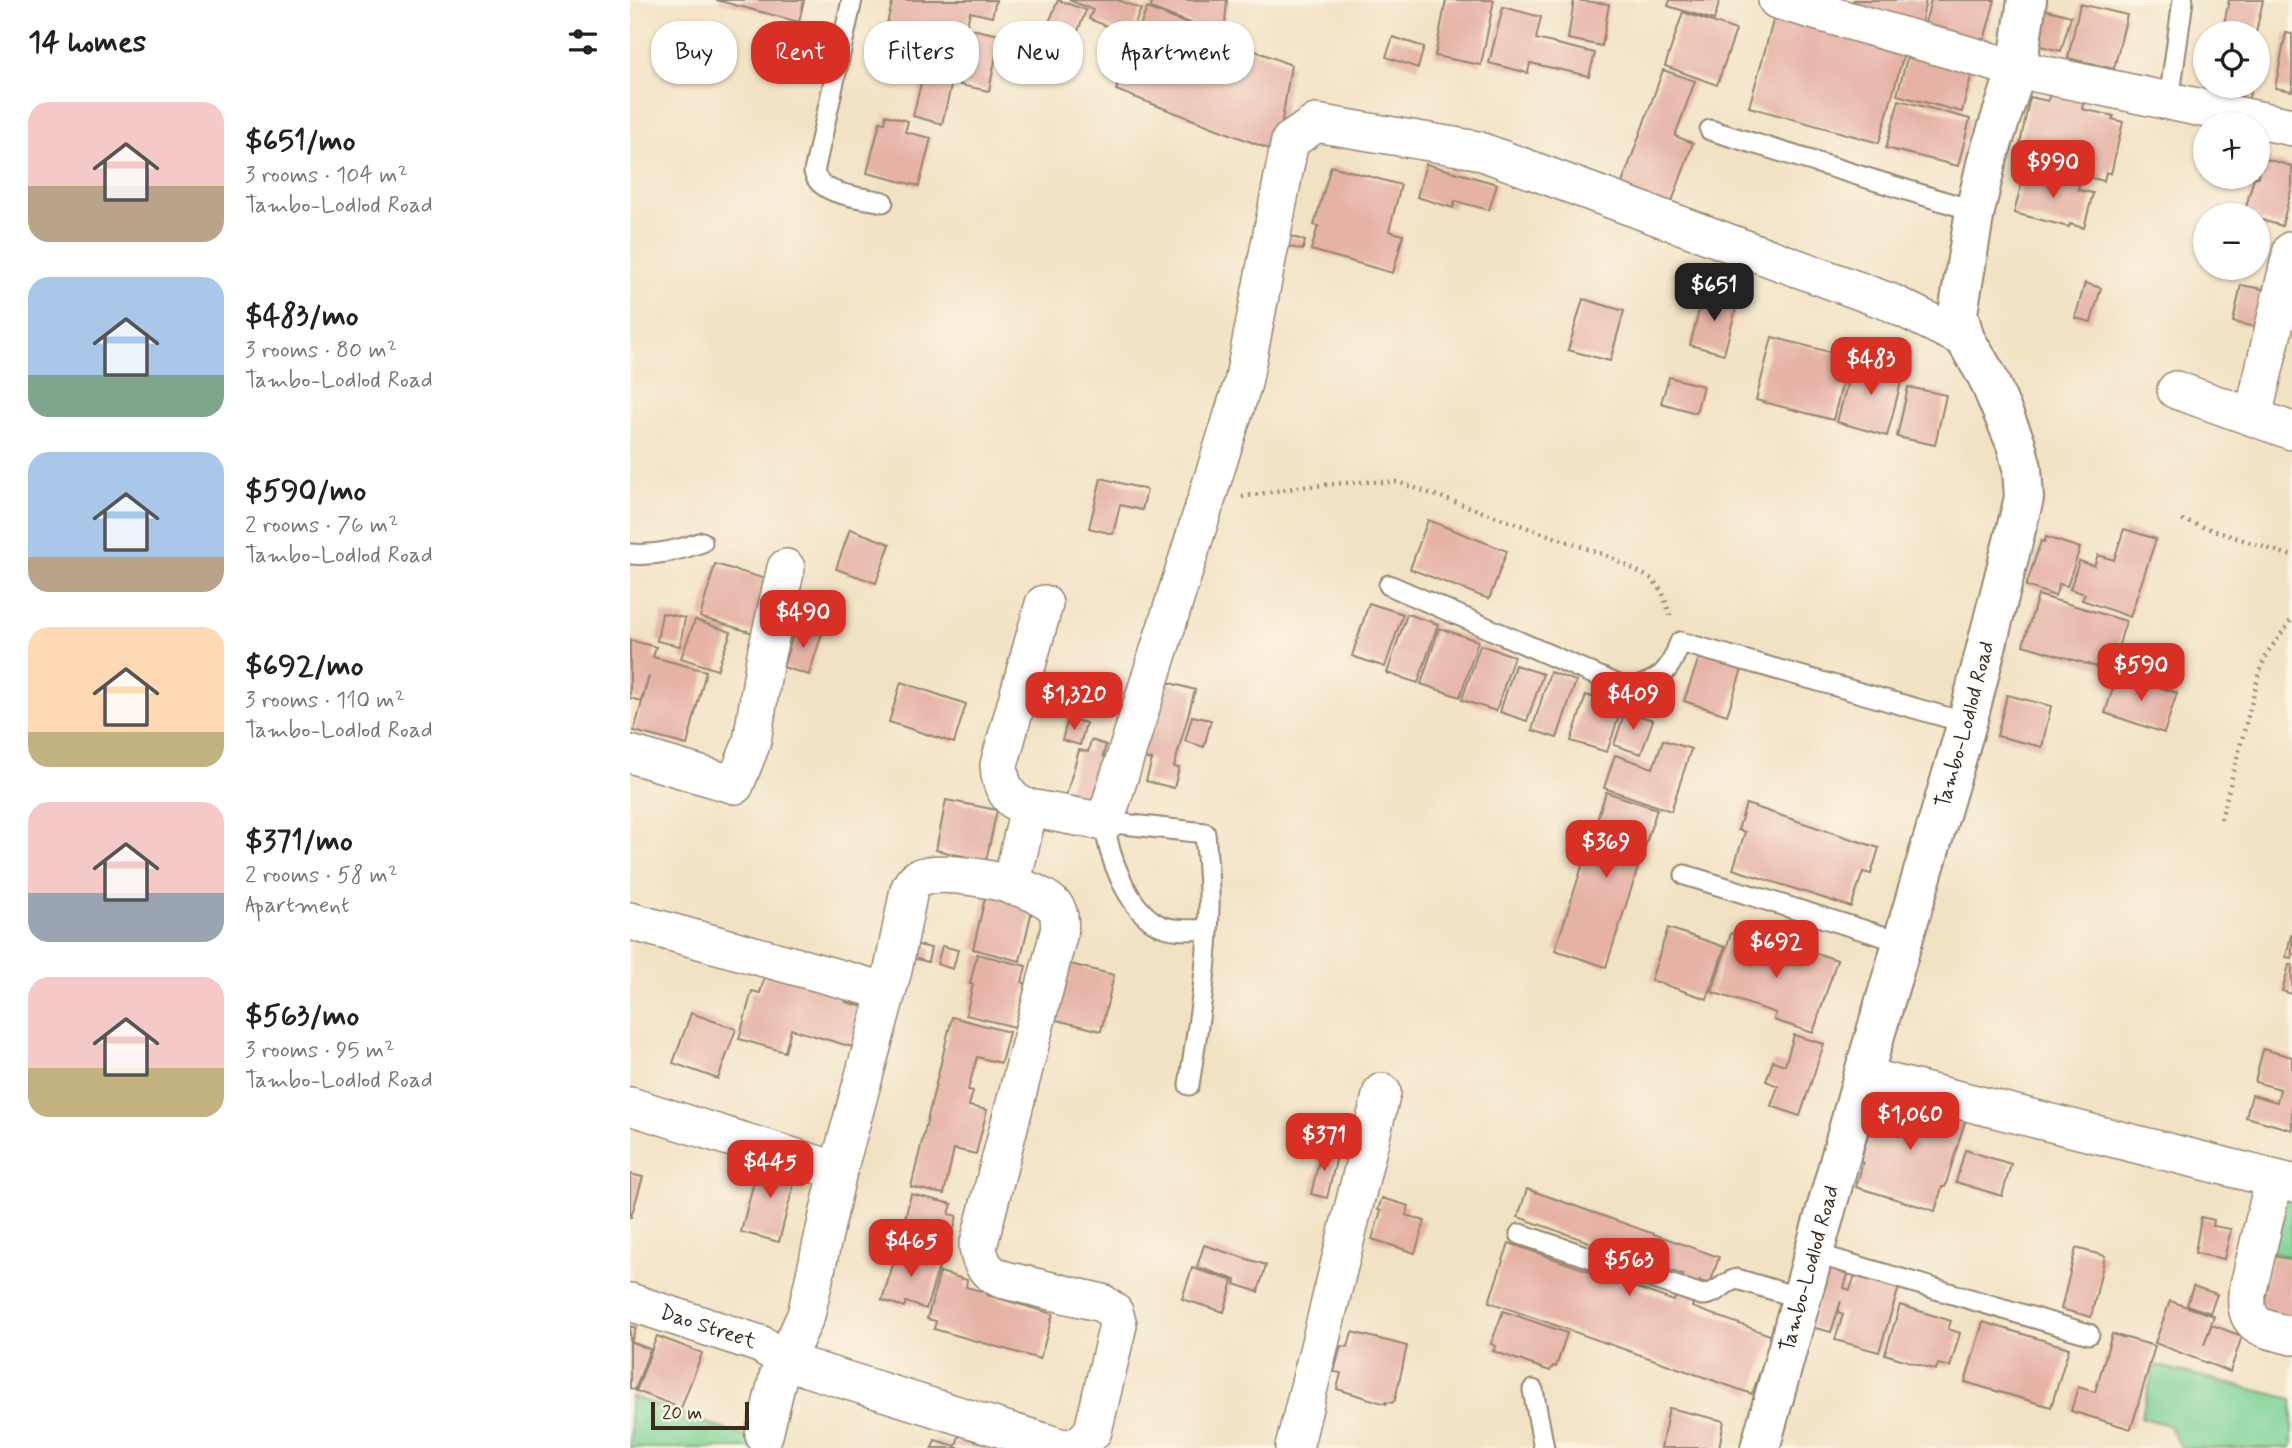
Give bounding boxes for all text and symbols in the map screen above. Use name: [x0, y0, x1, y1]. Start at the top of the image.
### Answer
chip: Buy: [651, 21, 737, 84]
chip: Rent: [751, 21, 850, 84]
chip: Filters: [864, 21, 979, 84]
chip: New: [993, 21, 1083, 84]
chip: Apartment: [1097, 21, 1254, 84]
map controls: [2193, 21, 2270, 280]
button: locate: [2193, 21, 2270, 98]
text: 14 homes: [28, 23, 146, 62]
icon: filters: [564, 23, 602, 61]
button: +: [2193, 112, 2270, 189]
text: $651/mo: [245, 122, 355, 161]
icon: home: [84, 130, 168, 214]
pin: $990: [2012, 140, 2094, 200]
text: $990: [2027, 148, 2079, 178]
text: 3 rooms · 104 m²: [245, 161, 408, 191]
text: Tambo-Lodlod Road: [245, 191, 433, 221]
button: −: [2193, 203, 2270, 280]
pin: $651: [1673, 264, 1755, 323]
text: $651: [1691, 271, 1737, 301]
text: $483/mo: [245, 297, 359, 336]
icon: home: [84, 305, 168, 389]
text: 3 rooms · 80 m²: [245, 336, 397, 366]
pin: $483: [1830, 338, 1912, 397]
text: $483: [1847, 345, 1895, 375]
text: Tambo-Lodlod Road: [245, 366, 433, 396]
text: $590/mo: [245, 472, 366, 511]
icon: home: [84, 480, 168, 564]
text: 2 rooms · 76 m²: [245, 511, 398, 541]
text: Tambo-Lodlod Road: [245, 541, 433, 571]
pin: $490: [762, 590, 844, 650]
text: $490: [776, 598, 830, 628]
street label: Tambo-Lodlod Road: [1929, 638, 2001, 811]
pin: $590: [2100, 644, 2182, 703]
text: $692/mo: [245, 647, 364, 686]
text: $590: [2114, 651, 2168, 681]
icon: home: [84, 655, 168, 739]
pin: $1,320: [1017, 672, 1131, 732]
pin: $409: [1592, 672, 1674, 732]
text: $1,320: [1041, 680, 1107, 710]
text: $409: [1607, 680, 1659, 710]
text: 3 rooms · 110 m²: [245, 686, 405, 716]
text: Tambo-Lodlod Road: [245, 716, 433, 746]
pin: $369: [1565, 820, 1647, 880]
text: $371/mo: [245, 822, 353, 861]
text: $369: [1582, 828, 1630, 858]
icon: home: [84, 830, 168, 914]
text: 2 rooms · 58 m²: [245, 861, 398, 891]
text: Apartment: [245, 891, 350, 921]
pin: $692: [1735, 920, 1817, 980]
text: $692: [1750, 928, 1802, 958]
text: $563/mo: [245, 997, 359, 1036]
icon: home: [84, 1005, 168, 1089]
text: 3 rooms · 95 m²: [245, 1036, 394, 1066]
text: Tambo-Lodlod Road: [245, 1066, 433, 1096]
pin: $1,060: [1853, 1092, 1967, 1152]
text: $1,060: [1877, 1100, 1943, 1130]
pin: $371: [1283, 1114, 1365, 1173]
text: $371: [1302, 1121, 1346, 1151]
pin: $445: [729, 1140, 811, 1200]
text: $445: [743, 1148, 797, 1178]
street label: Tambo-Lodlod Road: [1773, 1182, 1846, 1355]
pin: $465: [870, 1220, 952, 1279]
text: $465: [885, 1227, 937, 1257]
pin: $563: [1588, 1238, 1670, 1298]
text: $563: [1604, 1246, 1654, 1276]
street label: Dao Street: [656, 1299, 760, 1356]
scale bar: [651, 1399, 749, 1431]
text: 20 m: [662, 1401, 702, 1426]

